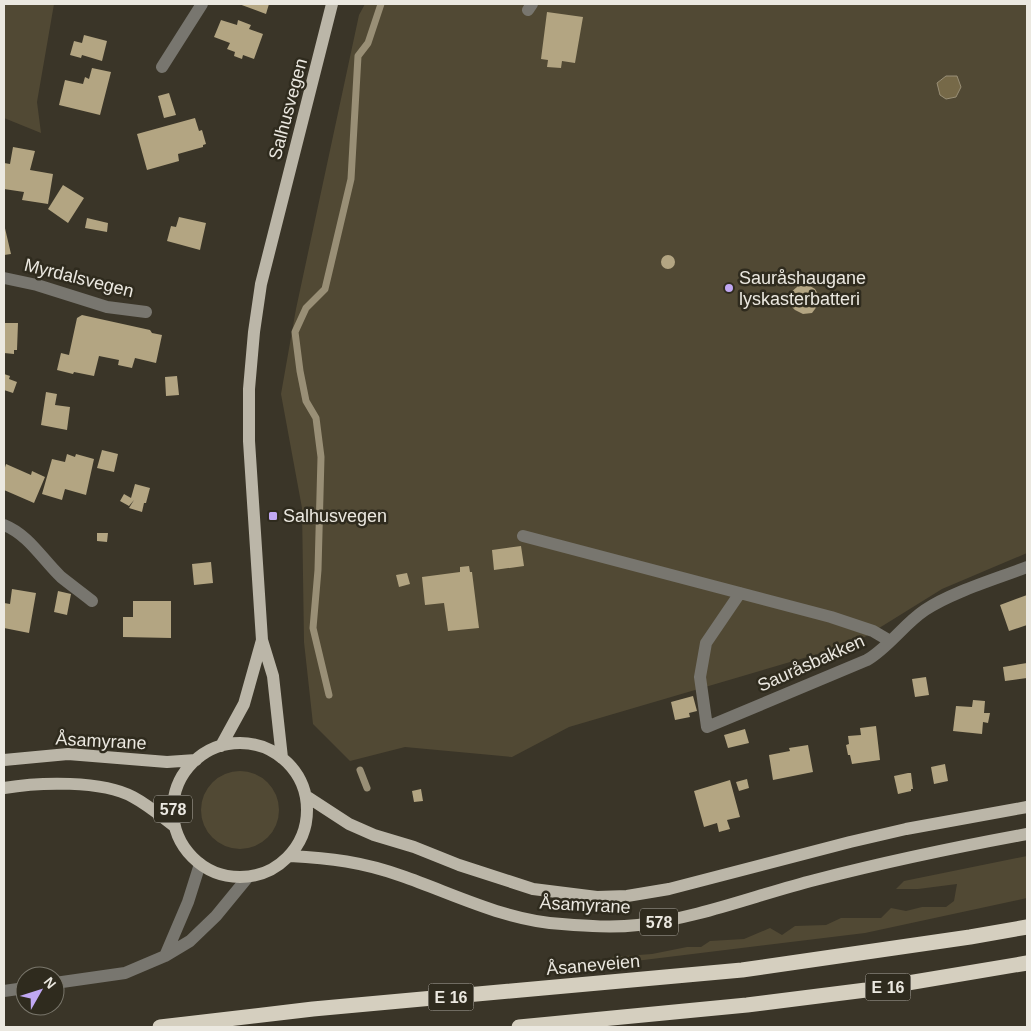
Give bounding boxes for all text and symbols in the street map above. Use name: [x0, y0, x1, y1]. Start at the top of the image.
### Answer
street label: Salhusvegen: [265, 56, 311, 162]
street label: Myrdalsvegen: [22, 255, 136, 301]
place label: Sauråshaugane lyskasterbatteri: [739, 268, 866, 309]
marker: Sauråshaugane lyskasterbatteri: [723, 282, 735, 294]
place label: Salhusvegen: [283, 506, 387, 526]
marker: Salhusvegen: [267, 510, 279, 522]
street label: Sauråsbakken: [754, 630, 868, 696]
street label: Åsamyrane: [55, 729, 147, 753]
road number: 578: [154, 796, 192, 822]
street label: Åsamyrane: [539, 893, 631, 917]
road number: 578: [640, 909, 678, 936]
street label: Åsaneveien: [545, 951, 641, 979]
north arrow: [15, 966, 65, 1016]
text: N: [41, 974, 60, 992]
road number: E 16: [866, 974, 910, 1000]
road number: E 16: [428, 984, 474, 1010]

